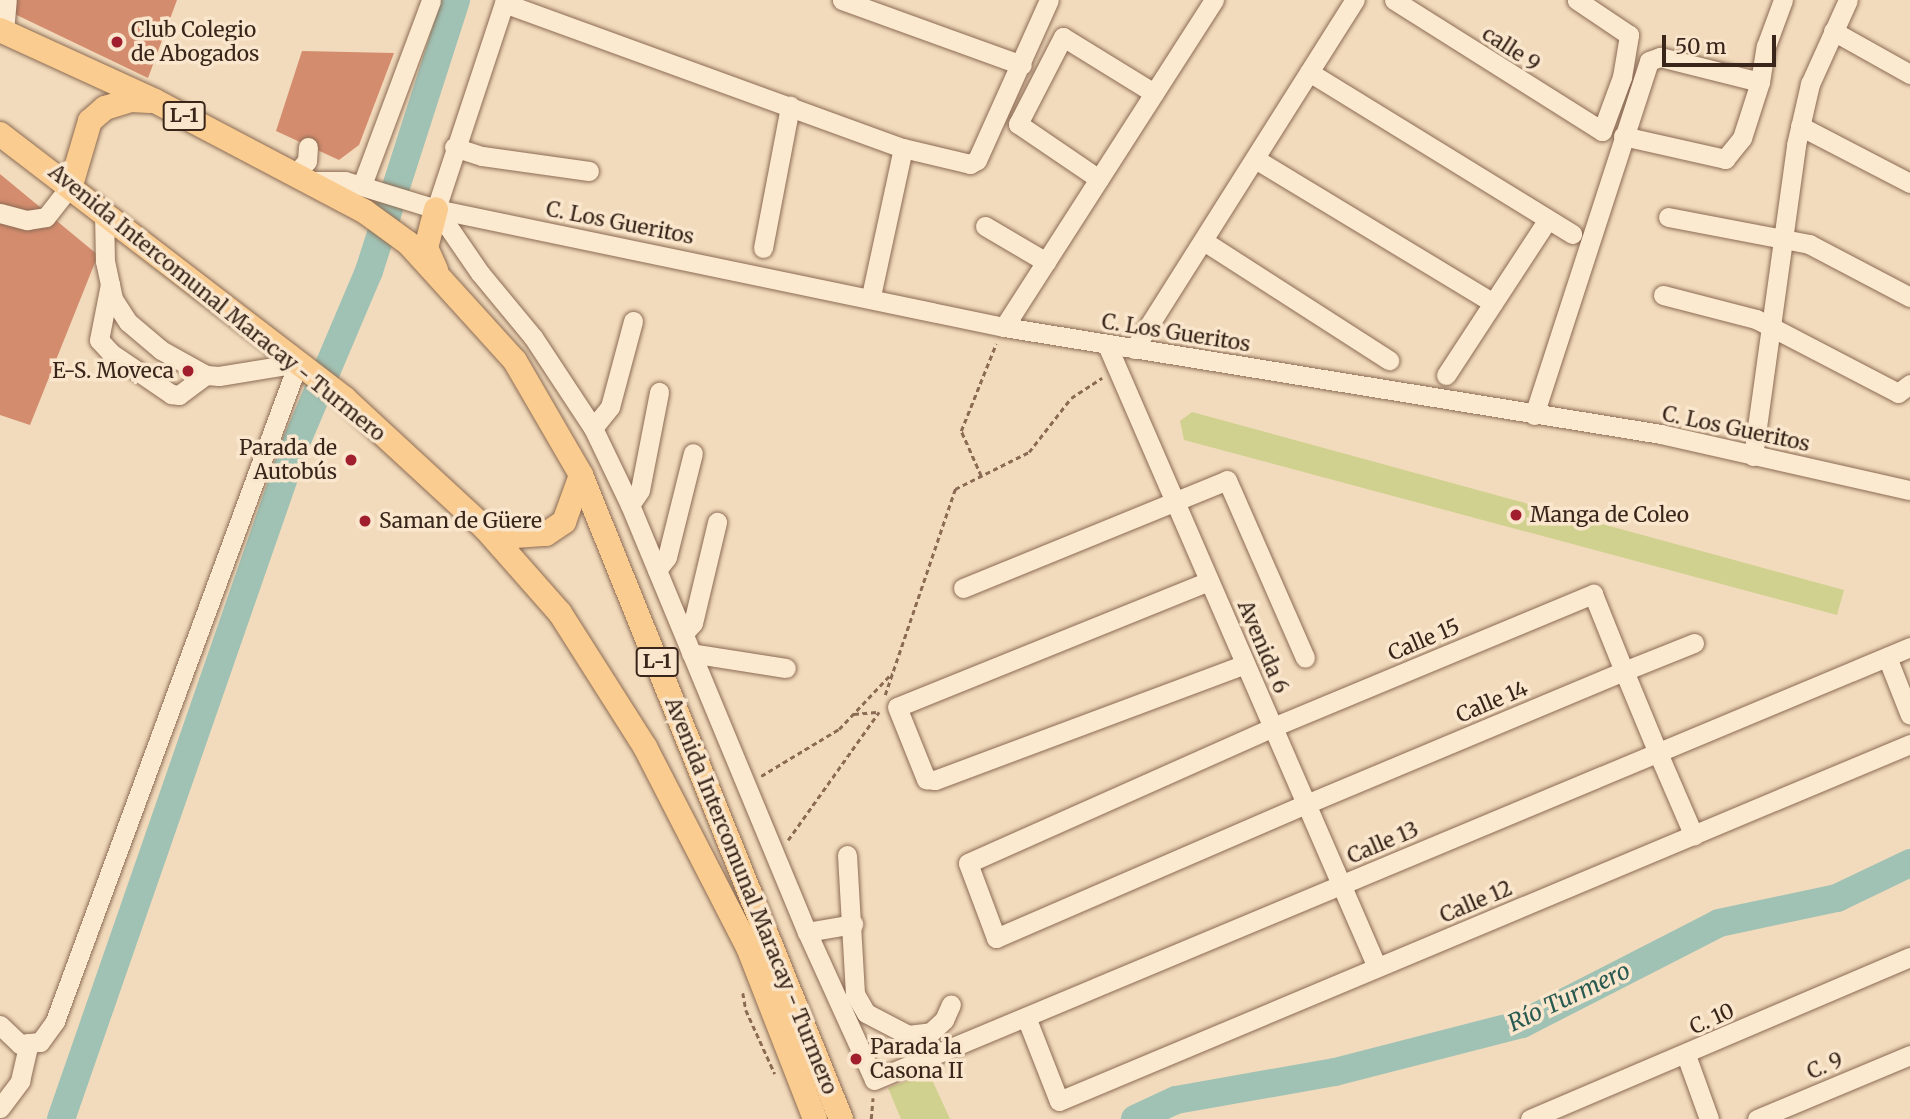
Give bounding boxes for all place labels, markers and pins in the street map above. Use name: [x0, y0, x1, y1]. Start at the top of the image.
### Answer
place label: Club Colegio de Abogados: [131, 17, 259, 67]
marker: Club Colegio de Abogados: [109, 34, 125, 50]
place label: E-S. Moveca: [52, 358, 174, 384]
marker: E-S. Moveca: [180, 363, 196, 379]
place label: Parada de Autobús: [239, 435, 337, 485]
marker: Parada de Autobús: [343, 452, 359, 468]
place label: Manga de Coleo: [1530, 502, 1689, 528]
marker: Manga de Coleo: [1508, 507, 1524, 523]
place label: Saman de Güere: [379, 508, 542, 534]
marker: Saman de Güere: [357, 513, 373, 529]
place label: Parada la Casona II: [870, 1034, 964, 1084]
marker: Parada la Casona II: [848, 1051, 864, 1067]

